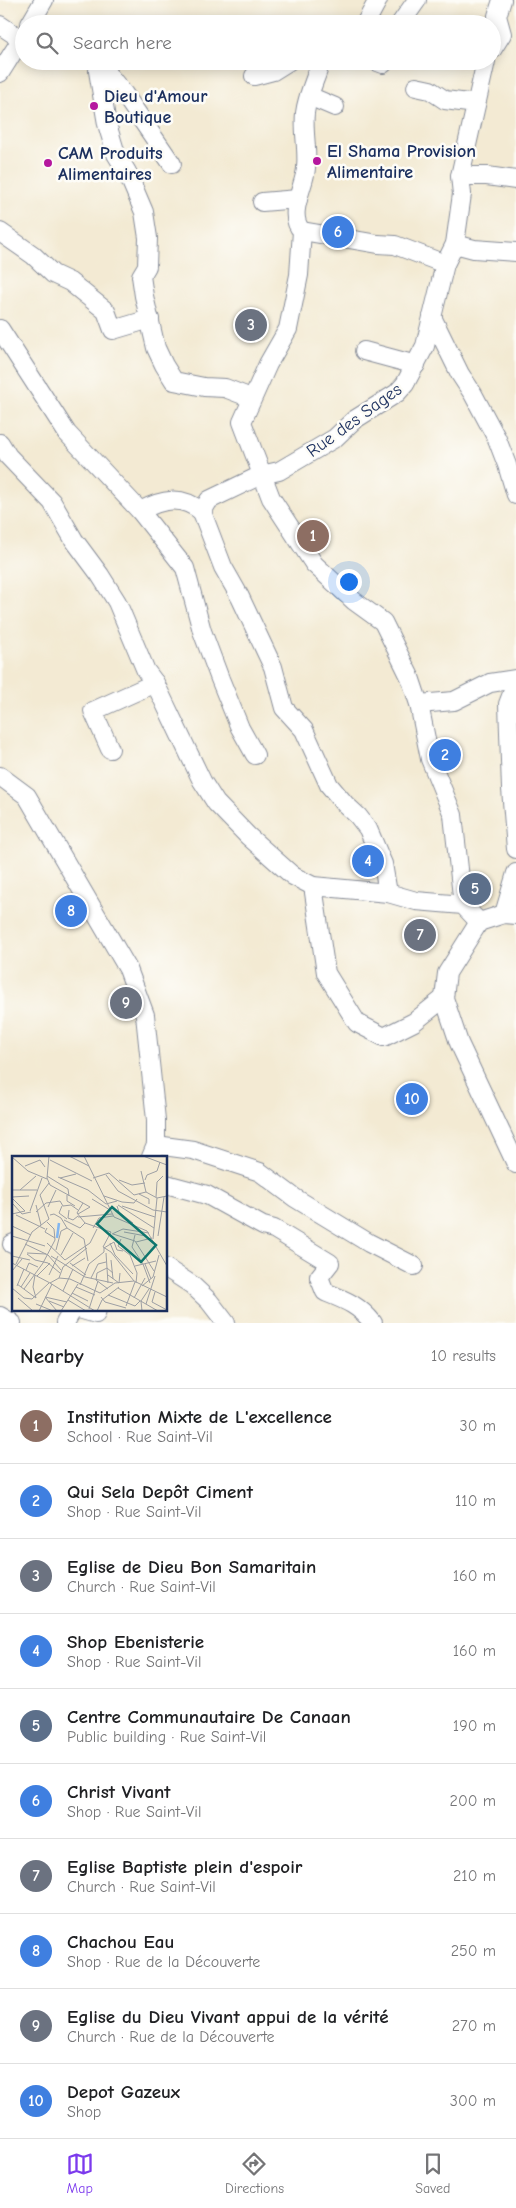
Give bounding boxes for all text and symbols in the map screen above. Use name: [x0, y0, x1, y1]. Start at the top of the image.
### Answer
search box: [15, 15, 501, 70]
icon: search: [33, 29, 61, 57]
text: Search here: [73, 32, 172, 54]
place label: Dieu d'Amour Boutique: [104, 86, 208, 128]
marker: Dieu d'Amour Boutique: [88, 100, 100, 112]
place label: El Shama Provision Alimentaire: [327, 141, 476, 183]
place label: CAM Produits Alimentaires: [58, 143, 163, 185]
marker: El Shama Provision Alimentaire: [311, 155, 323, 167]
marker: CAM Produits Alimentaires: [42, 157, 54, 169]
pin: 6: [322, 213, 354, 251]
pin: 3: [235, 306, 267, 344]
street label: Rue des Sages: [303, 379, 406, 462]
pin: 1: [297, 517, 329, 555]
your location: [336, 569, 362, 595]
pin: 2: [429, 736, 461, 774]
pin: 4: [352, 842, 384, 880]
pin: 5: [459, 870, 491, 908]
pin: 8: [55, 892, 87, 930]
pin: 7: [404, 916, 436, 954]
pin: 9: [110, 984, 142, 1022]
pin: 10: [396, 1080, 428, 1118]
inset map: [12, 1156, 168, 1310]
text: Nearby: [20, 1344, 84, 1368]
text: 10 results: [431, 1347, 496, 1365]
text: Institution Mixte de L'excellence: [67, 1406, 332, 1428]
text: 1: [33, 1417, 39, 1435]
text: 30 m: [460, 1417, 496, 1435]
text: School · Rue Saint-Vil: [67, 1428, 213, 1446]
text: Qui Sela Depôt Ciment: [67, 1481, 253, 1503]
text: 2: [32, 1492, 40, 1510]
text: 110 m: [455, 1492, 496, 1510]
text: Shop · Rue Saint-Vil: [67, 1503, 201, 1521]
text: Eglise de Dieu Bon Samaritain: [67, 1556, 316, 1578]
text: 3: [32, 1567, 40, 1585]
text: 160 m: [453, 1567, 496, 1585]
text: Church · Rue Saint-Vil: [67, 1578, 216, 1596]
text: Shop Ebenisterie: [67, 1631, 204, 1653]
text: 4: [32, 1642, 40, 1660]
text: 160 m: [453, 1642, 496, 1660]
text: Shop · Rue Saint-Vil: [67, 1653, 201, 1671]
text: Centre Communautaire De Canaan: [67, 1706, 351, 1728]
text: 5: [32, 1717, 40, 1735]
text: 190 m: [453, 1717, 496, 1735]
text: Public building · Rue Saint-Vil: [67, 1728, 266, 1746]
text: Christ Vivant: [67, 1781, 171, 1803]
text: 6: [32, 1792, 40, 1810]
text: 200 m: [450, 1792, 496, 1810]
text: Shop · Rue Saint-Vil: [67, 1803, 201, 1821]
text: Eglise Baptiste plein d'espoir: [67, 1856, 302, 1878]
text: 7: [32, 1867, 40, 1885]
text: 210 m: [453, 1867, 496, 1885]
text: Church · Rue Saint-Vil: [67, 1878, 216, 1896]
text: Chachou Eau: [67, 1931, 174, 1953]
text: 8: [32, 1942, 40, 1960]
text: 250 m: [451, 1942, 496, 1960]
text: Shop · Rue de la Découverte: [67, 1953, 260, 1971]
text: Eglise du Dieu Vivant appui de la vérité: [67, 2006, 388, 2028]
text: 9: [32, 2017, 40, 2035]
text: 270 m: [452, 2017, 496, 2035]
text: Church · Rue de la Découverte: [67, 2028, 275, 2046]
text: Depot Gazeux: [67, 2081, 180, 2103]
text: 10: [28, 2092, 44, 2110]
text: 300 m: [450, 2092, 496, 2110]
text: Shop: [67, 2103, 101, 2121]
tab: Map: [66, 2150, 94, 2197]
tab: Directions: [225, 2150, 284, 2197]
tab: Saved: [415, 2150, 450, 2197]

